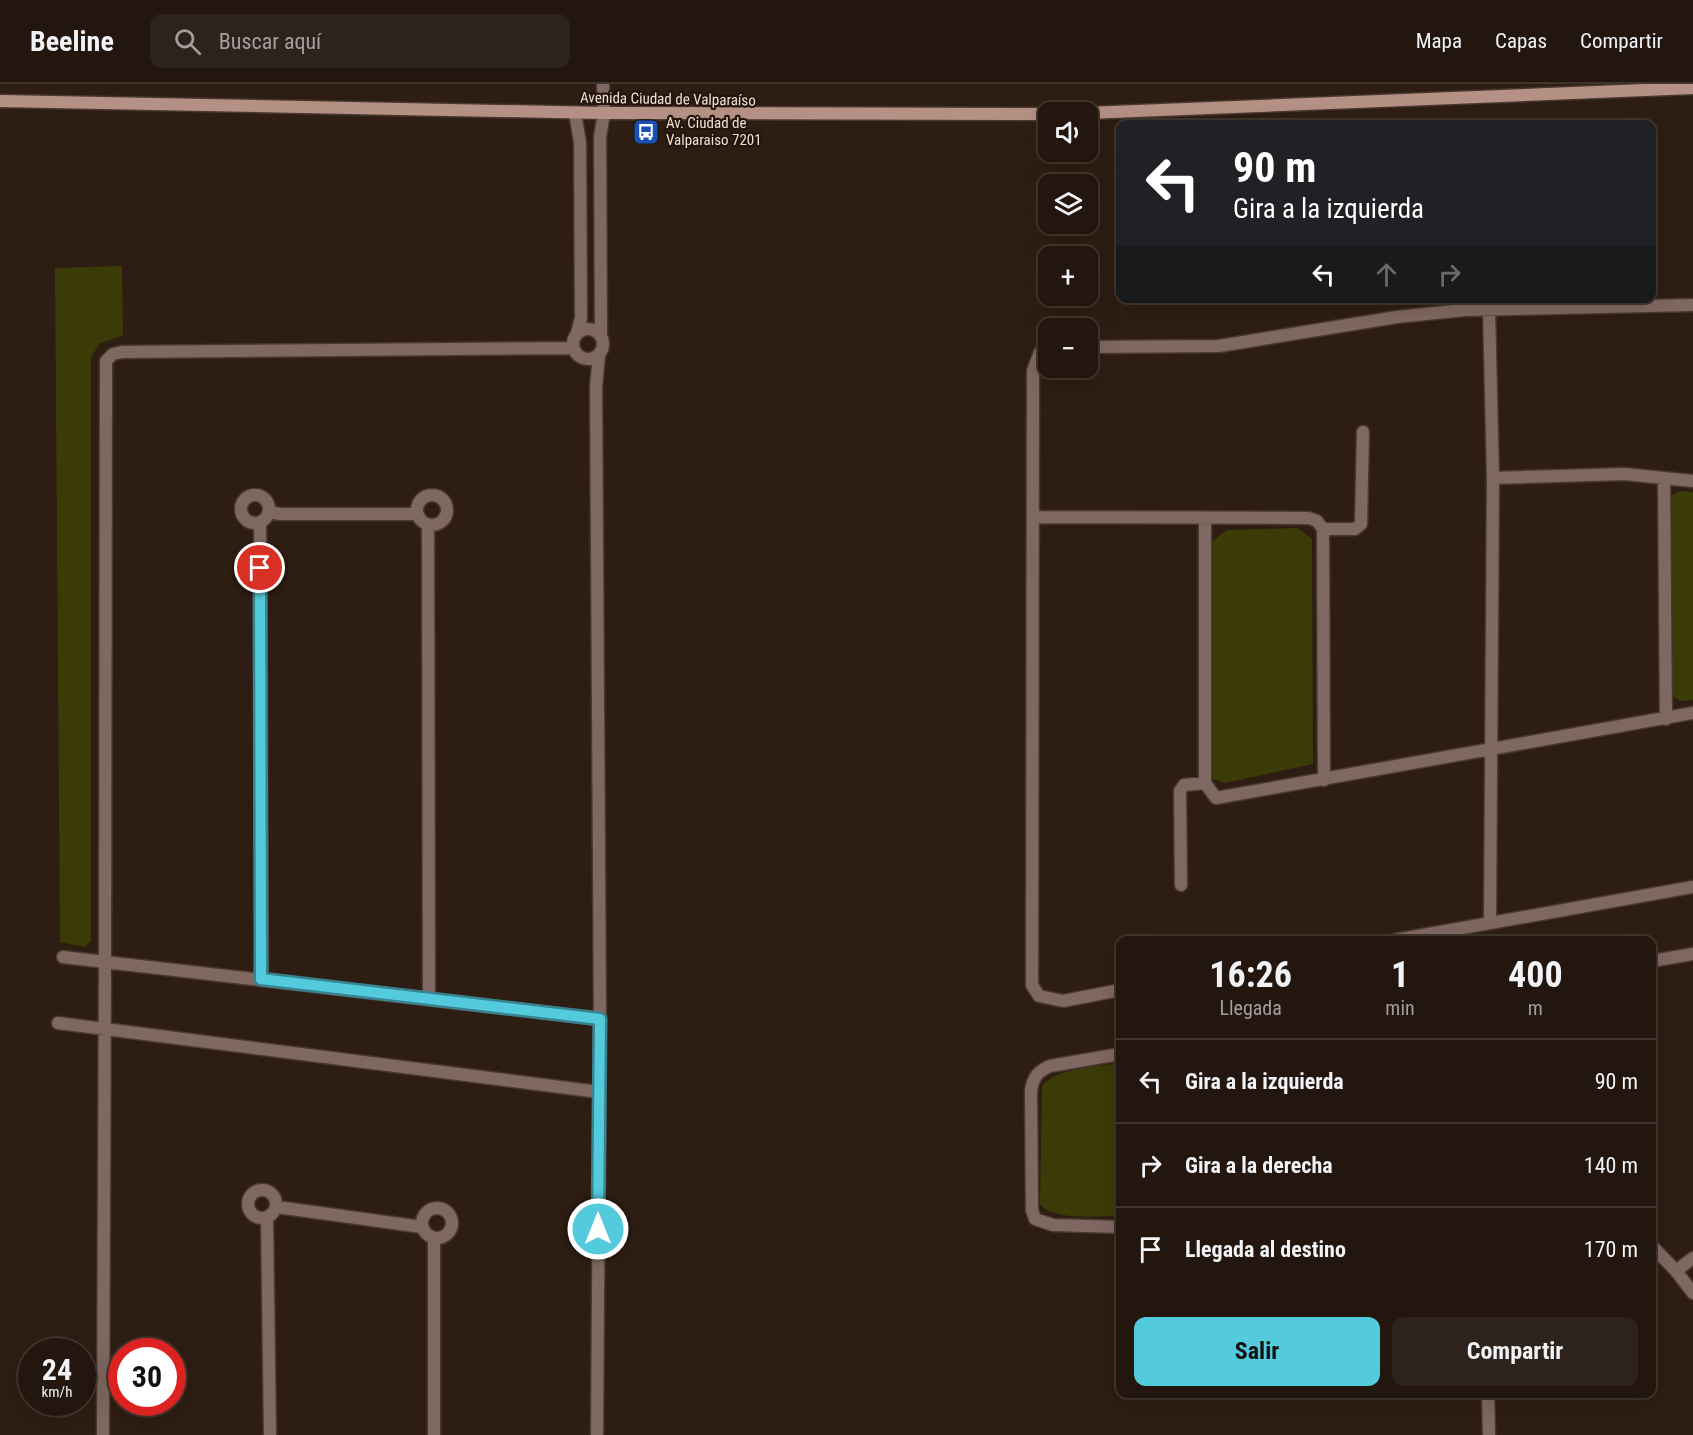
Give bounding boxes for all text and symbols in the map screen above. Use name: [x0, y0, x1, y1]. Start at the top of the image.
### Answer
search box: [150, 14, 570, 68]
text: Beeline: [30, 25, 114, 58]
icon: search: [171, 25, 204, 58]
text: Buscar aquí: [219, 29, 321, 54]
text: Mapa: [1416, 29, 1462, 53]
text: Capas: [1495, 29, 1547, 53]
text: Compartir: [1580, 29, 1663, 53]
street label: Avenida Ciudad de Valparaíso: [580, 88, 756, 110]
map controls: [1038, 102, 1098, 378]
button: sound: [1038, 102, 1098, 162]
place label: Av. Ciudad de Valparaiso 7201: [666, 114, 762, 149]
bus stop icon: Av. Ciudad de Valparaiso 7201: [631, 117, 661, 147]
text: 90 m: [1233, 143, 1316, 192]
icon: left: [1134, 144, 1212, 222]
button: layers: [1038, 174, 1098, 234]
text: Gira a la izquierda: [1233, 193, 1424, 225]
button: +: [1038, 246, 1098, 306]
icon: left: [1307, 258, 1340, 291]
icon: ahead: [1370, 258, 1403, 291]
icon: right: [1433, 258, 1466, 291]
button: −: [1038, 318, 1098, 378]
pin: [234, 542, 285, 593]
icon: arrive: [243, 551, 276, 584]
text: 16:26: [1209, 954, 1292, 996]
text: 1: [1391, 954, 1409, 996]
text: 400: [1508, 954, 1563, 996]
text: Llegada: [1219, 996, 1282, 1020]
text: min: [1385, 996, 1415, 1020]
text: m: [1528, 996, 1543, 1020]
icon: left: [1134, 1065, 1167, 1098]
text: Gira a la izquierda: [1185, 1069, 1344, 1094]
text: 90 m: [1595, 1069, 1638, 1094]
icon: right: [1134, 1149, 1167, 1182]
text: Gira a la derecha: [1185, 1153, 1333, 1178]
text: 140 m: [1584, 1153, 1638, 1178]
position arrow: [566, 1197, 630, 1261]
icon: arrive: [1134, 1233, 1167, 1266]
text: Llegada al destino: [1185, 1237, 1346, 1262]
text: 170 m: [1584, 1237, 1638, 1262]
button: Salir: [1134, 1317, 1380, 1386]
button: Compartir: [1392, 1317, 1638, 1386]
speed limit sign: 30: [108, 1338, 186, 1416]
text: 24: [42, 1352, 72, 1387]
text: km/h: [42, 1383, 72, 1401]

